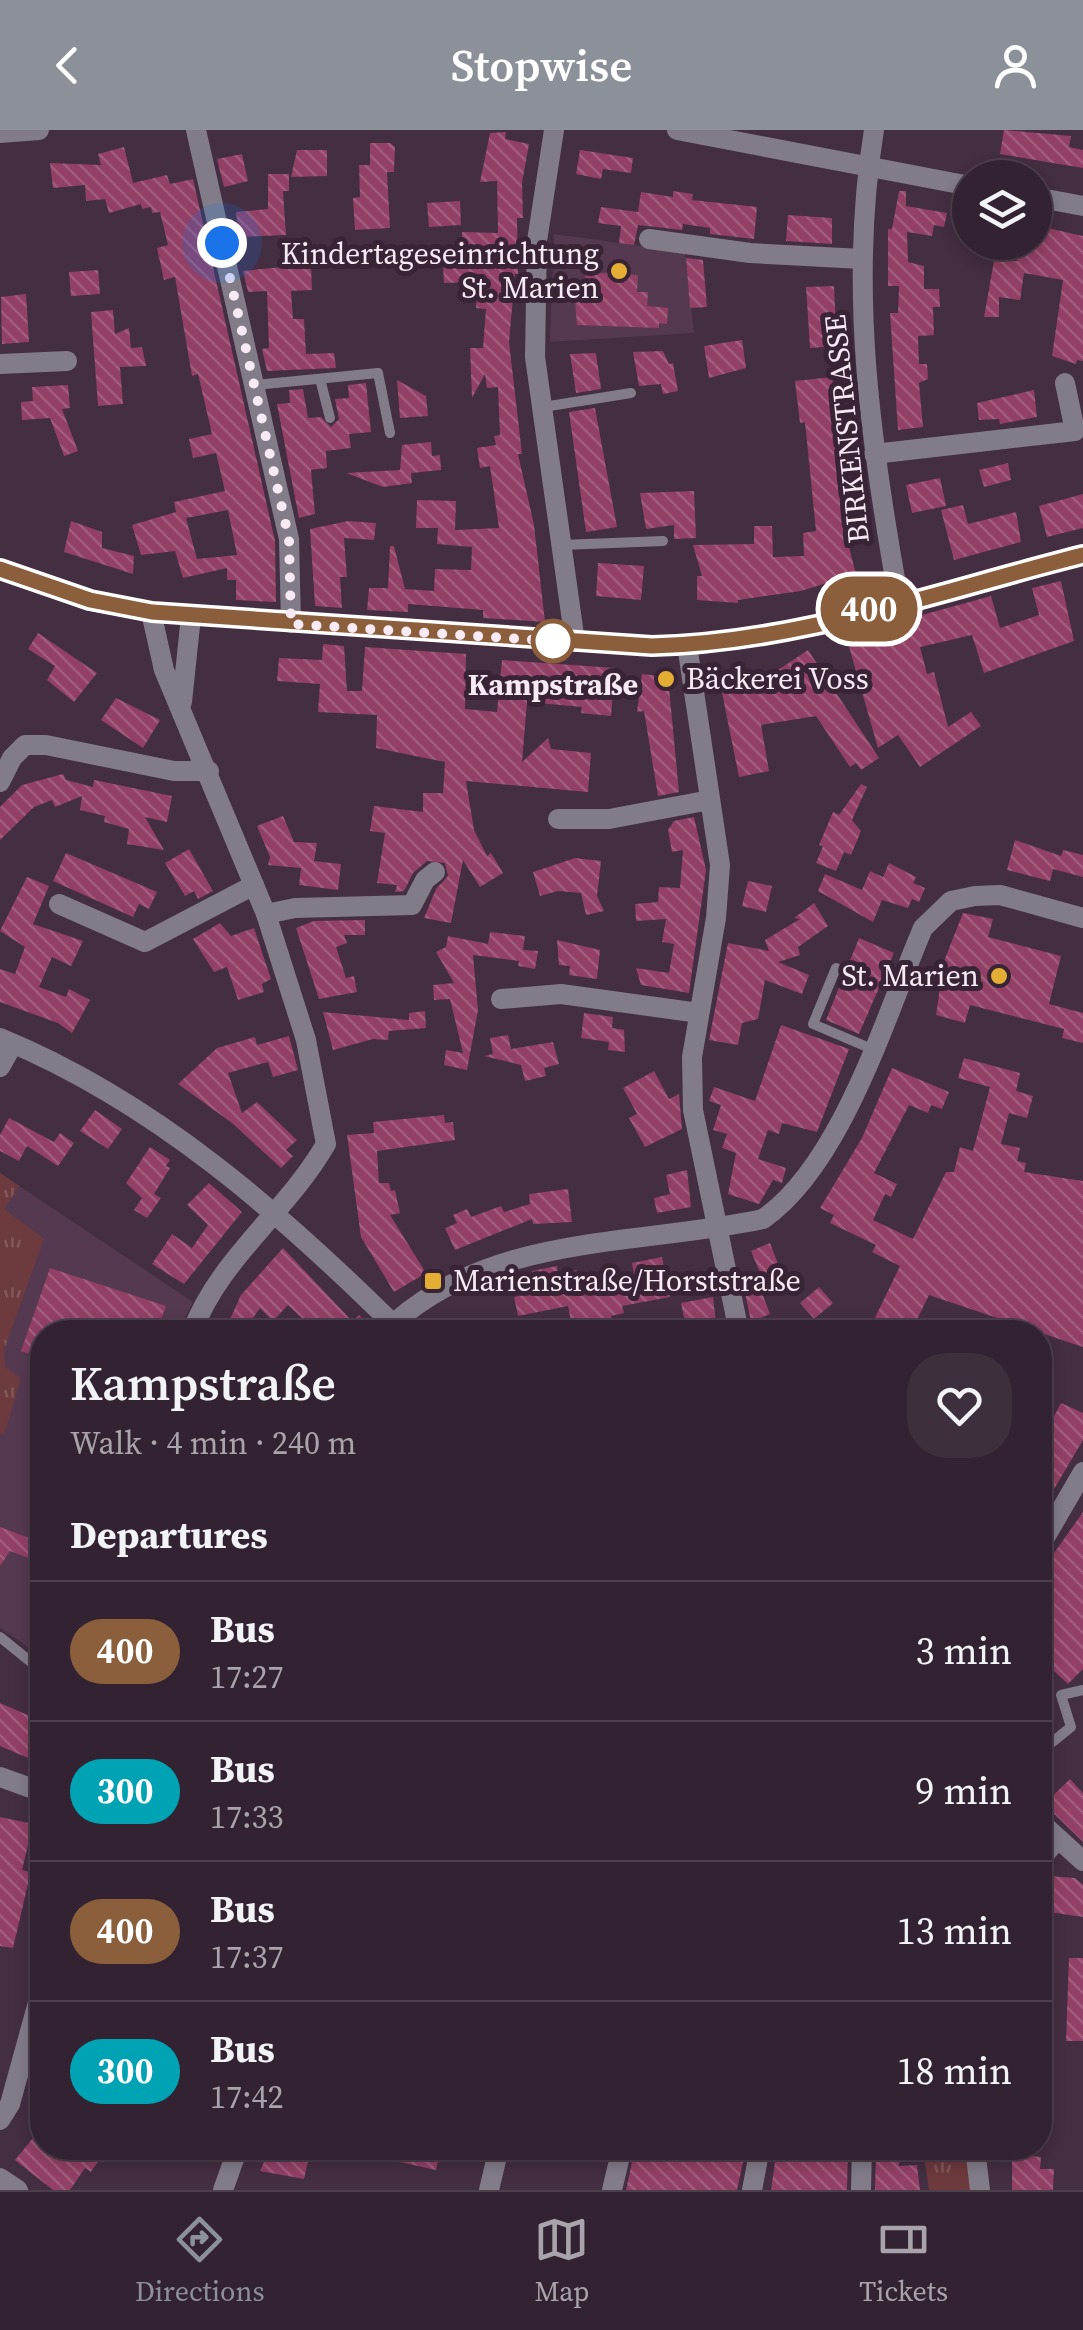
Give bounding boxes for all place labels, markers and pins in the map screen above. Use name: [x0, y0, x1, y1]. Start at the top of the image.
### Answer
place label: Kindertageseinrichtung St. Marien: [281, 233, 599, 308]
marker: Kindertageseinrichtung St. Marien: [608, 260, 630, 282]
marker: Kampstraße: [532, 620, 574, 662]
place label: Bäckerei Voss: [686, 658, 869, 699]
place label: Kampstraße: [468, 664, 638, 705]
marker: Bäckerei Voss: [655, 668, 677, 690]
place label: St. Marien: [842, 955, 979, 996]
marker: St. Marien: [988, 965, 1010, 987]
place label: Marienstraße/Horststraße: [453, 1260, 801, 1301]
marker: Marienstraße/Horststraße: [422, 1270, 444, 1292]

